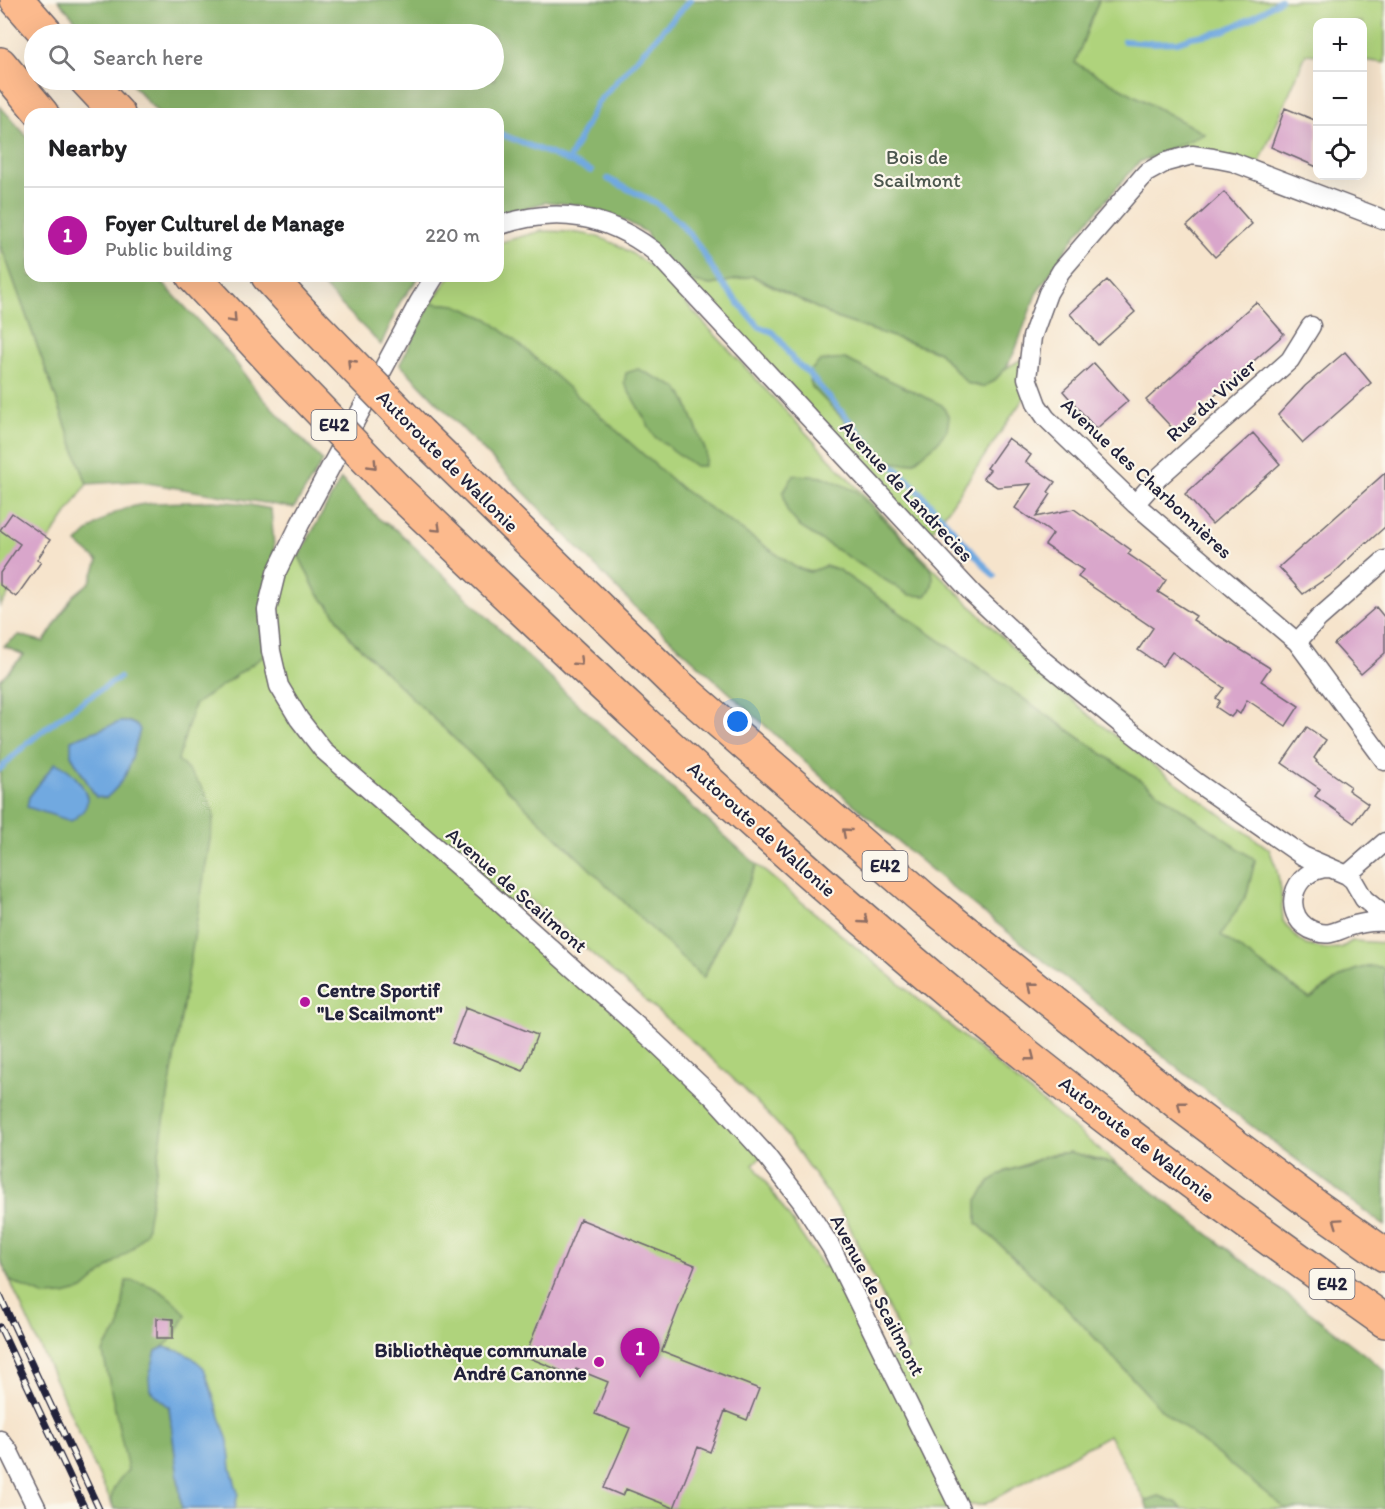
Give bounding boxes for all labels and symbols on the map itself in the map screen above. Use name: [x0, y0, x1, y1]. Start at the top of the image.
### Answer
park label: Bois de Scailmont: [873, 145, 961, 192]
one-way arrow: [226, 312, 237, 323]
street label: Rue du Vivier: [1161, 353, 1261, 447]
one-way arrow: [347, 359, 358, 369]
street label: Autoroute de Wallonie: [372, 385, 524, 537]
street label: Avenue des Charbonnières: [1056, 392, 1238, 564]
road number: E42: [312, 410, 356, 440]
street label: Avenue de Landrecies: [835, 415, 979, 567]
one-way arrow: [365, 457, 376, 468]
one-way arrow: [430, 521, 441, 532]
one-way arrow: [572, 655, 583, 666]
your location: [723, 707, 752, 736]
street label: Autoroute de Wallonie: [683, 756, 841, 902]
street label: Avenue de Scailmont: [442, 822, 593, 958]
one-way arrow: [842, 828, 853, 839]
road number: E42: [862, 851, 908, 881]
one-way arrow: [857, 913, 868, 924]
place label: Centre Sportif "Le Scailmont": [317, 978, 443, 1025]
one-way arrow: [1024, 981, 1035, 992]
marker: Centre Sportif "Le Scailmont": [298, 995, 312, 1009]
one-way arrow: [1024, 1049, 1035, 1060]
street label: Autoroute de Wallonie: [1054, 1071, 1220, 1207]
one-way arrow: [1176, 1102, 1187, 1113]
street label: Avenue de Scailmont: [825, 1210, 931, 1380]
one-way arrow: [1333, 1218, 1344, 1229]
road number: E42: [1310, 1269, 1354, 1299]
pin: 1: [620, 1328, 660, 1378]
place label: Bibliothèque communale André Canonne: [375, 1338, 587, 1385]
marker: Bibliothèque communale André Canonne: [592, 1355, 606, 1369]

